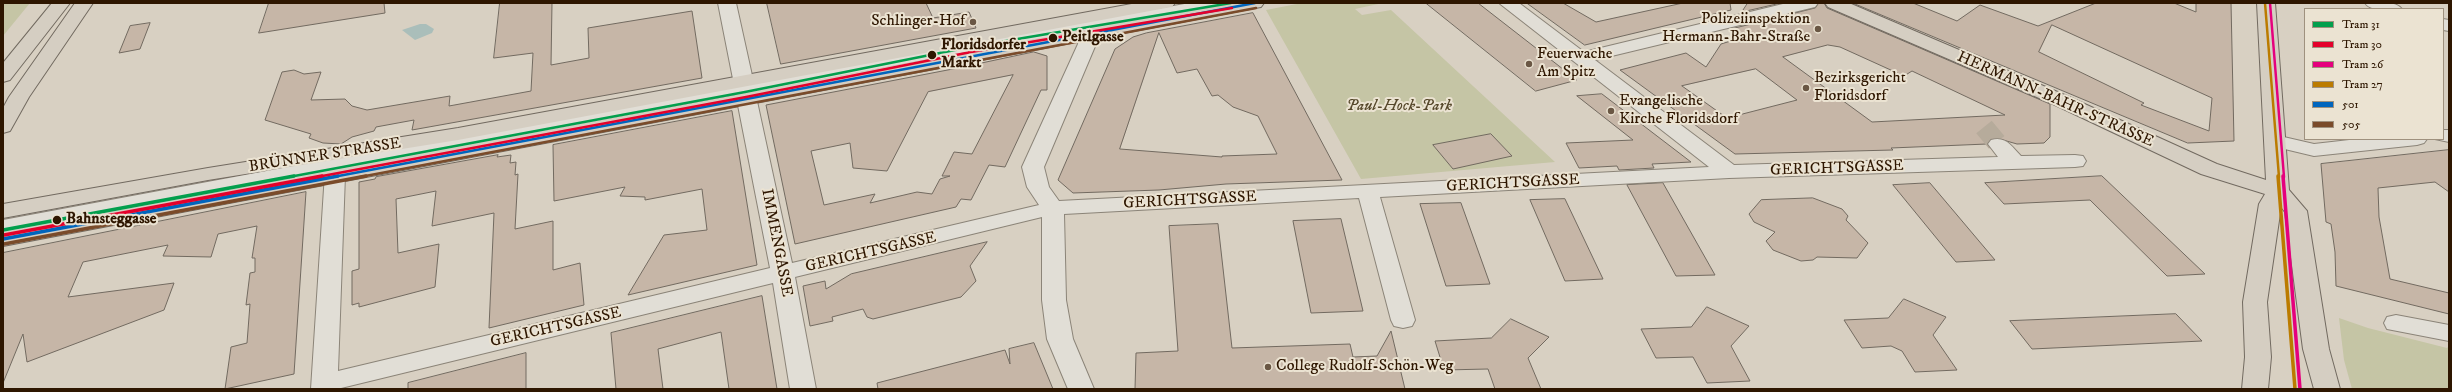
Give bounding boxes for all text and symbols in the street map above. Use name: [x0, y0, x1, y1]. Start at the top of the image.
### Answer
legend: [2304, 8, 2444, 140]
place label: Polizeiinspektion Hermann-Bahr-Straße: [1662, 10, 1810, 48]
place label: Schlinger-Hof: [871, 12, 965, 32]
marker: Schlinger-Hof: [968, 17, 978, 27]
text: Tram 31: [2342, 17, 2380, 32]
marker: Polizeiinspektion Hermann-Bahr-Straße: [1813, 24, 1823, 34]
place label: Peitlgasse: [1062, 28, 1124, 48]
marker: Peitlgasse: [1047, 32, 1059, 44]
place label: Floridsdorfer Markt: [941, 36, 1026, 74]
text: Tram 30: [2342, 37, 2382, 52]
place label: Feuerwache Am Spitz: [1537, 45, 1612, 83]
street label: HERMANN-BAHR-STRASSE: [1954, 48, 2156, 152]
marker: Floridsdorfer Markt: [926, 49, 938, 61]
text: Tram 26: [2342, 57, 2383, 72]
marker: Feuerwache Am Spitz: [1524, 59, 1534, 69]
place label: Bezirksgericht Floridsdorf: [1814, 69, 1906, 107]
text: Tram 27: [2342, 77, 2383, 92]
marker: Bezirksgericht Floridsdorf: [1801, 83, 1811, 93]
place label: Evangelische Kirche Floridsdorf: [1619, 92, 1738, 130]
park label: Paul-Hock-Park: [1346, 97, 1452, 117]
text: 501: [2342, 97, 2359, 112]
marker: Evangelische Kirche Floridsdorf: [1606, 106, 1616, 116]
text: 505: [2342, 117, 2360, 132]
street label: BRÜNNER STRASSE: [247, 134, 403, 178]
street label: GERICHTSGASSE: [1770, 157, 1904, 181]
street label: GERICHTSGASSE: [1446, 171, 1580, 197]
street label: IMMENGASSE: [756, 187, 796, 299]
street label: GERICHTSGASSE: [1123, 188, 1257, 214]
place label: Bahnsteggasse: [66, 210, 156, 230]
marker: Bahnsteggasse: [51, 214, 63, 226]
street label: GERICHTSGASSE: [804, 229, 938, 277]
street label: GERICHTSGASSE: [489, 304, 623, 352]
place label: College Rudolf-Schön-Weg: [1276, 357, 1453, 377]
marker: College Rudolf-Schön-Weg: [1263, 362, 1273, 372]

